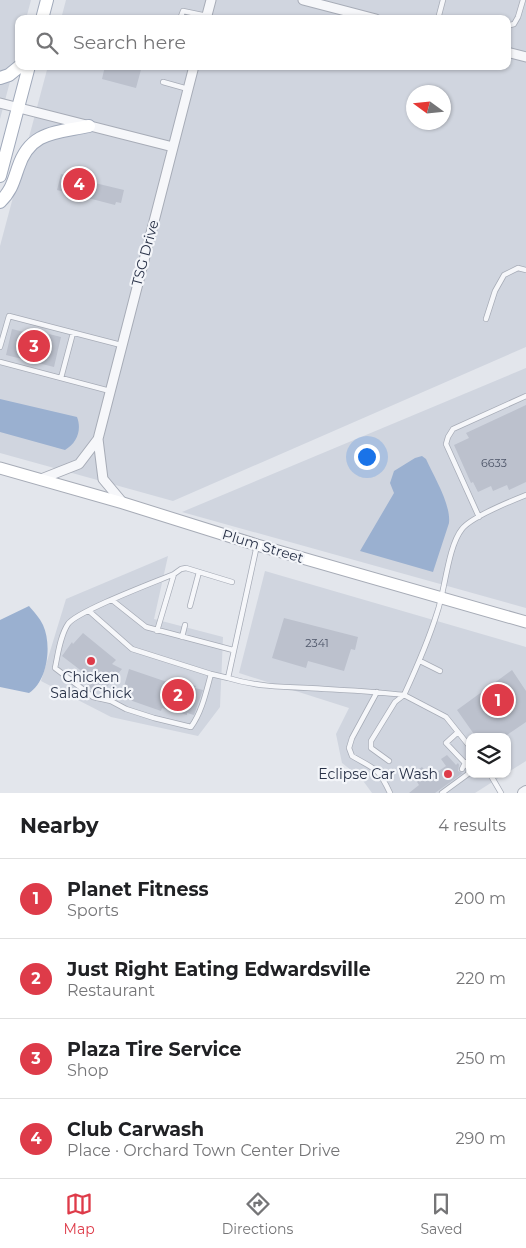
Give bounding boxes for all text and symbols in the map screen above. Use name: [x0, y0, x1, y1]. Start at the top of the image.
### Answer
search box: [15, 15, 511, 70]
icon: search: [33, 29, 61, 57]
text: Search here: [73, 31, 186, 54]
north arrow: [406, 85, 451, 130]
pin: 4: [63, 165, 95, 203]
street label: TSG Drive: [128, 218, 162, 288]
pin: 3: [18, 327, 50, 365]
your location: [354, 444, 380, 470]
house number: 6633: [481, 456, 507, 470]
street label: Plum Street: [220, 525, 306, 567]
house number: 2341: [305, 636, 329, 650]
marker: Chicken Salad Chick: [85, 655, 97, 667]
place label: Chicken Salad Chick: [50, 668, 132, 702]
pin: 2: [162, 676, 194, 714]
pin: 1: [482, 681, 514, 719]
map controls: [466, 733, 511, 778]
button: layers: [466, 733, 511, 778]
place label: Eclipse Car Wash: [318, 765, 438, 783]
marker: Eclipse Car Wash: [442, 768, 454, 780]
text: Nearby: [20, 813, 99, 838]
text: 4 results: [438, 816, 506, 835]
text: Planet Fitness: [67, 878, 209, 901]
text: 1: [33, 889, 39, 908]
text: 200 m: [455, 889, 506, 908]
text: Sports: [67, 901, 119, 920]
text: Just Right Eating Edwardsville: [67, 958, 371, 981]
text: 2: [31, 969, 41, 988]
text: 220 m: [456, 969, 506, 988]
text: Restaurant: [67, 981, 155, 1000]
text: Plaza Tire Service: [67, 1038, 241, 1061]
text: 3: [31, 1049, 41, 1068]
text: 250 m: [456, 1049, 506, 1068]
text: Shop: [67, 1061, 109, 1080]
text: Club Carwash: [67, 1118, 204, 1141]
text: 4: [30, 1129, 42, 1148]
text: 290 m: [455, 1129, 506, 1148]
text: Place · Orchard Town Center Drive: [67, 1141, 340, 1160]
tab: Map: [64, 1190, 95, 1238]
tab: Directions: [222, 1190, 293, 1238]
tab: Saved: [420, 1190, 462, 1238]

